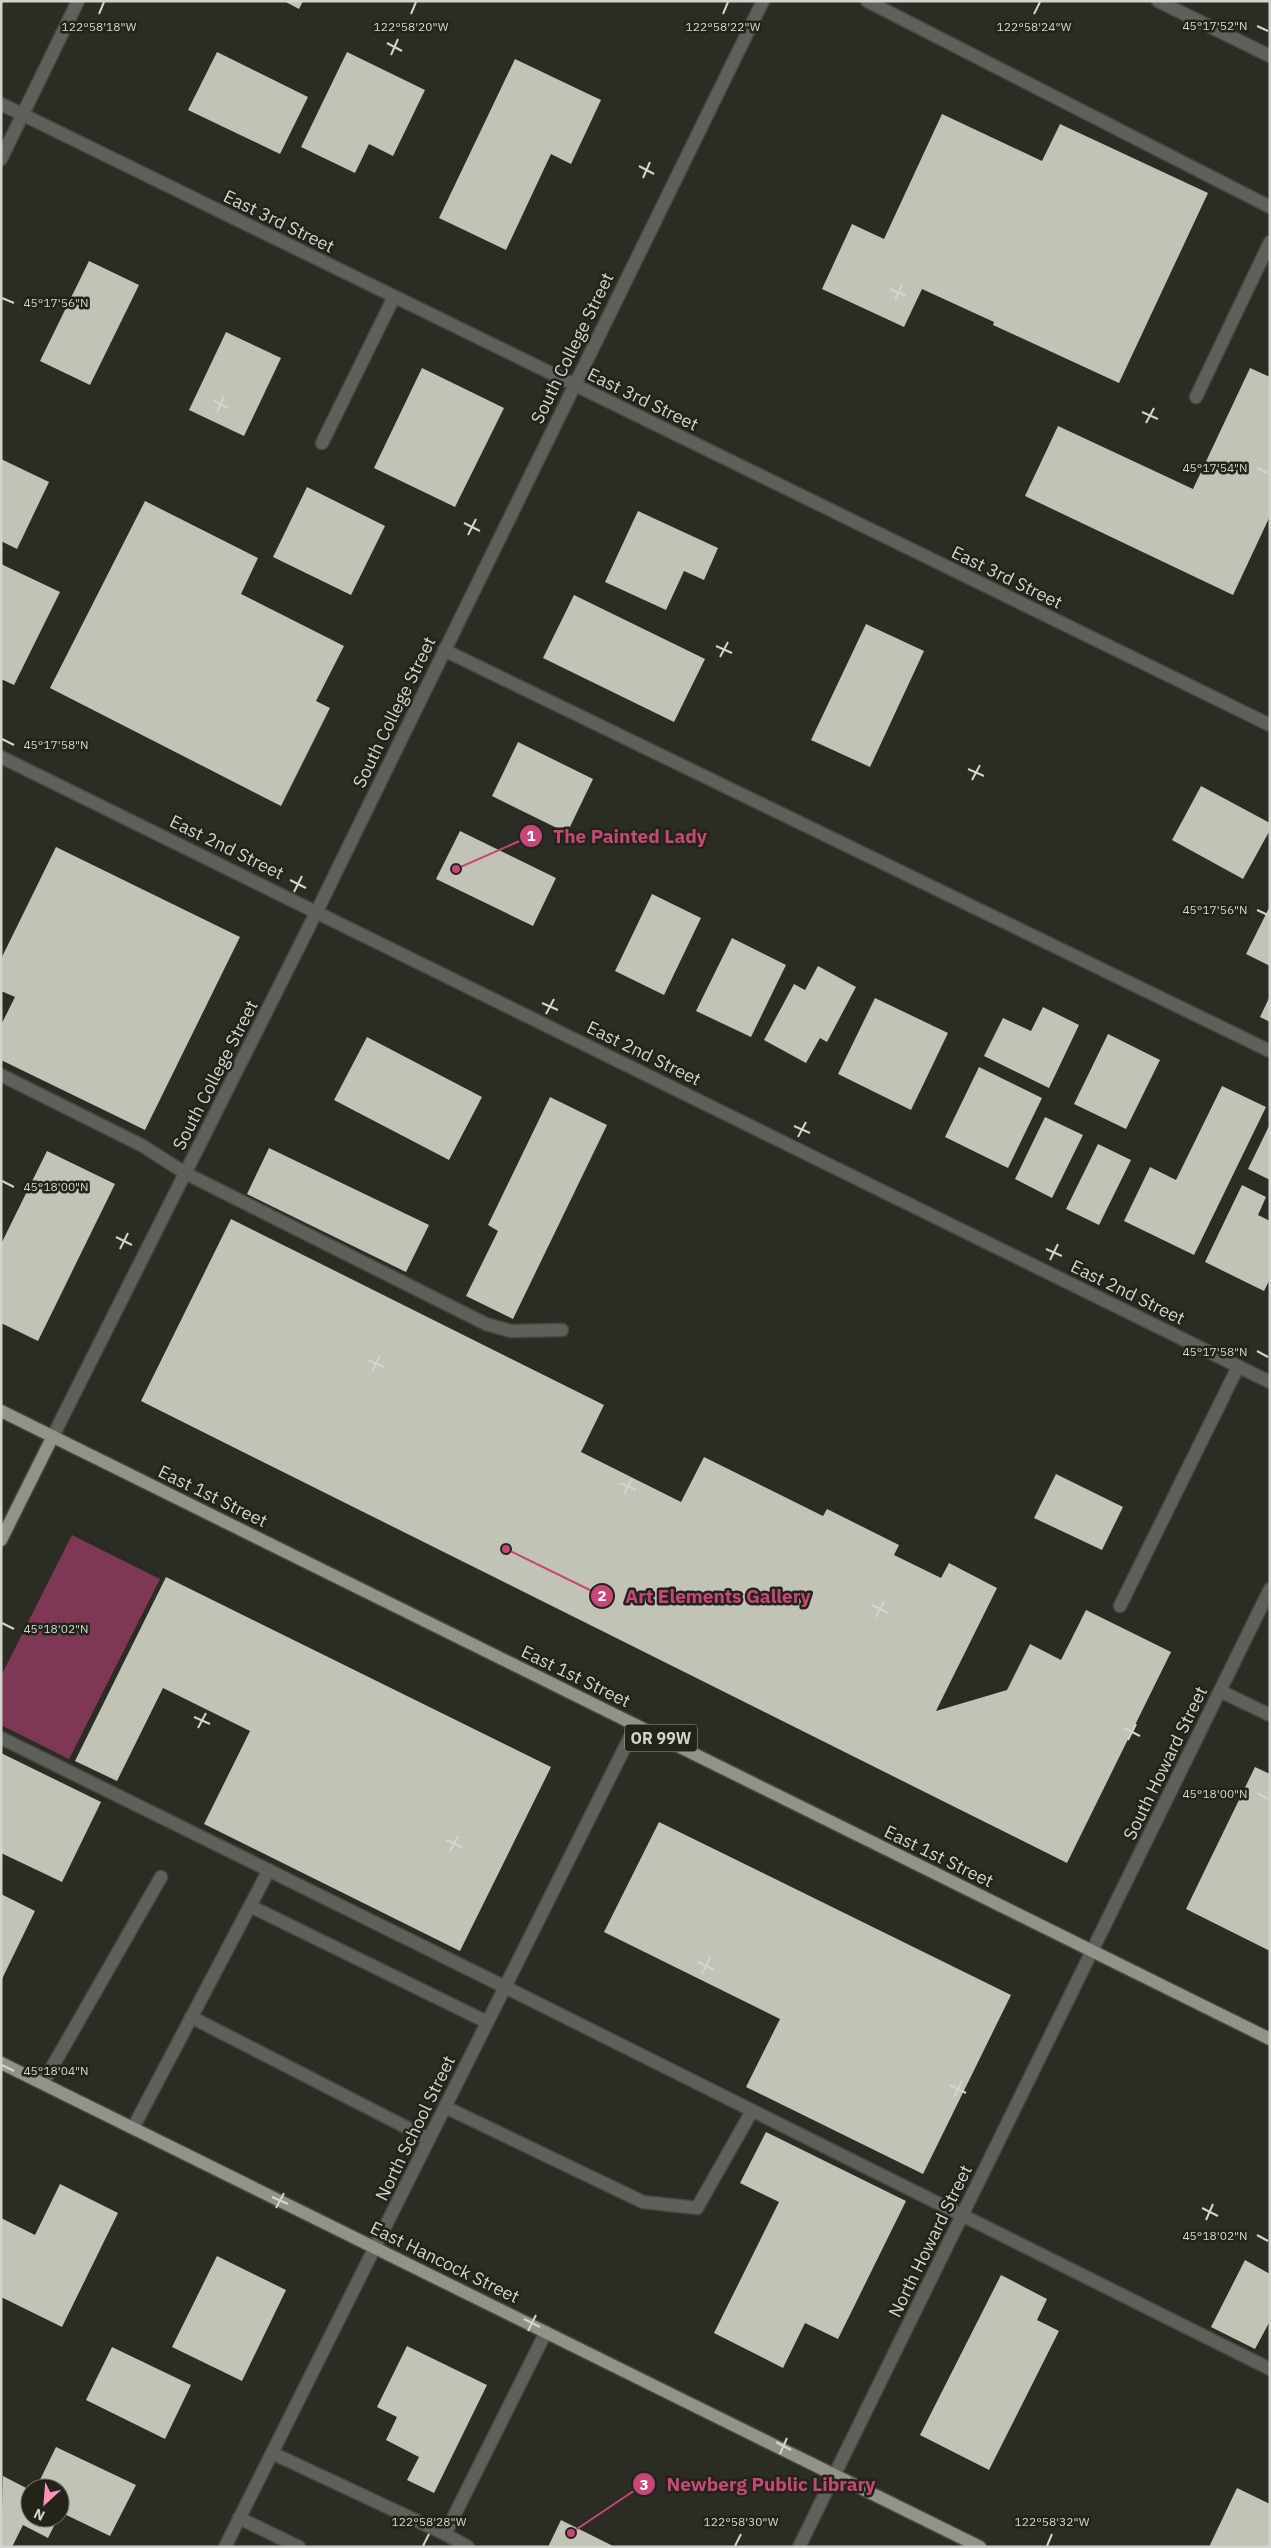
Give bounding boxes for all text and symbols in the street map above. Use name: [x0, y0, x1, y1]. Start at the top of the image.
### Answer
text: 45°17'52"N: [1182, 18, 1248, 33]
text: 122°58'18"W: [62, 19, 137, 34]
text: 122°58'20"W: [374, 19, 449, 34]
text: 122°58'22"W: [686, 19, 761, 34]
text: 122°58'24"W: [997, 19, 1072, 34]
street label: East 3rd Street: [220, 184, 338, 258]
street label: South College Street: [525, 269, 619, 427]
text: 45°17'56"N: [23, 295, 89, 310]
street label: East 3rd Street: [584, 362, 702, 436]
text: 45°17'54"N: [1182, 460, 1248, 475]
street label: East 3rd Street: [948, 540, 1066, 614]
street label: South College Street: [347, 633, 441, 791]
text: 45°17'58"N: [23, 737, 89, 752]
street label: East 2nd Street: [166, 809, 288, 885]
callout: The Painted Lady: [518, 819, 717, 853]
text: The Painted Lady: [553, 824, 708, 848]
text: 1: [526, 826, 536, 845]
text: 45°17'56"N: [1182, 902, 1248, 917]
street label: South College Street: [167, 996, 263, 1154]
street label: East 2nd Street: [583, 1015, 705, 1091]
text: 45°18'00"N: [23, 1179, 89, 1194]
street label: East 2nd Street: [1067, 1254, 1189, 1330]
text: 45°17'58"N: [1182, 1344, 1248, 1359]
street label: East 1st Street: [155, 1460, 271, 1532]
callout: Art Elements Gallery: [590, 1579, 820, 1613]
text: Art Elements Gallery: [625, 1584, 811, 1608]
text: 2: [597, 1586, 607, 1605]
text: 45°18'02"N: [23, 1621, 89, 1636]
street label: East 1st Street: [518, 1640, 634, 1712]
street label: South Howard Street: [1118, 1682, 1212, 1844]
road number: OR 99W: [625, 1725, 697, 1752]
text: 45°18'00"N: [1182, 1786, 1248, 1801]
street label: East 1st Street: [881, 1820, 997, 1892]
street label: North School Street: [370, 2052, 460, 2204]
text: 45°18'04"N: [23, 2063, 89, 2078]
street label: North Howard Street: [883, 2161, 977, 2321]
street label: East Hancock Street: [367, 2216, 523, 2308]
text: 45°18'02"N: [1182, 2228, 1248, 2243]
callout: Newberg Public Library: [631, 2467, 885, 2501]
text: Newberg Public Library: [666, 2472, 876, 2496]
text: 3: [639, 2475, 649, 2494]
north arrow: [20, 2478, 70, 2528]
text: N: [31, 2504, 48, 2525]
text: 122°58'28"W: [392, 2514, 467, 2529]
text: 122°58'30"W: [704, 2514, 779, 2529]
text: 122°58'32"W: [1015, 2514, 1090, 2529]

